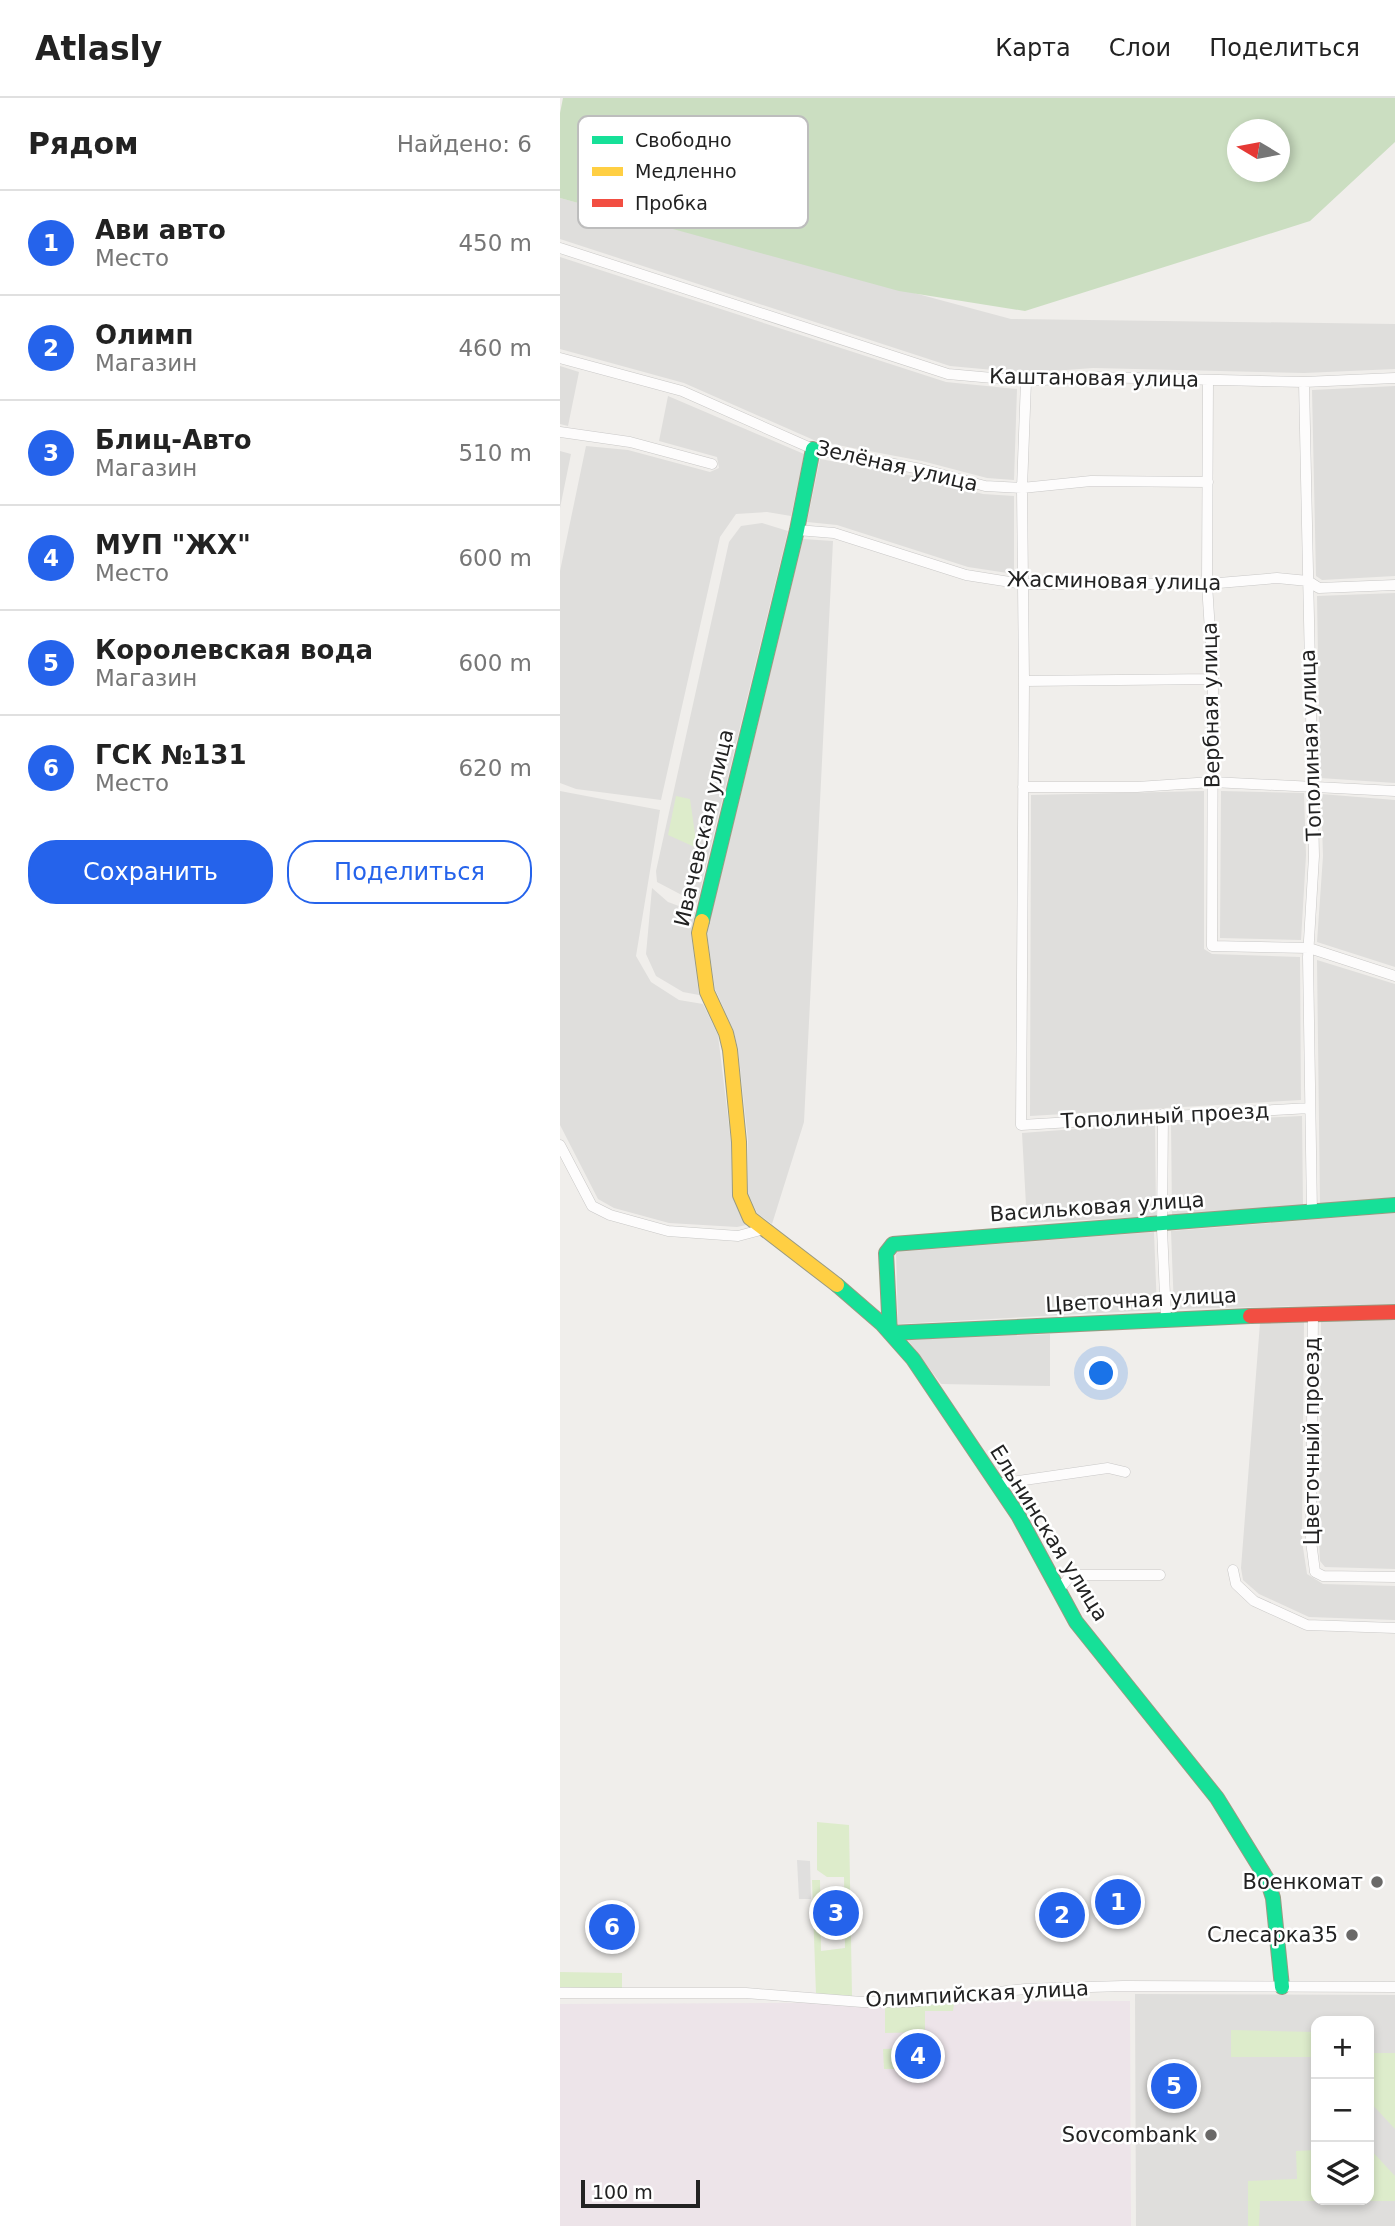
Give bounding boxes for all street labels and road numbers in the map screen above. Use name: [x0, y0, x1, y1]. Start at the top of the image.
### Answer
street label: Каштановая улица: [989, 364, 1199, 392]
street label: Зелёная улица: [814, 436, 980, 496]
street label: Жасминовая улица: [1007, 567, 1221, 595]
street label: Вербная улица: [1198, 622, 1224, 788]
street label: Тополиная улица: [1296, 649, 1326, 842]
street label: Ивачевская улица: [670, 727, 738, 929]
street label: Тополиный проезд: [1059, 1099, 1270, 1133]
street label: Васильковая улица: [989, 1188, 1205, 1226]
street label: Цветочная улица: [1045, 1283, 1237, 1317]
street label: Цветочный проезд: [1300, 1337, 1324, 1545]
street label: Ельнинская улица: [985, 1440, 1113, 1626]
street label: Олимпийская улица: [865, 1976, 1089, 2012]

